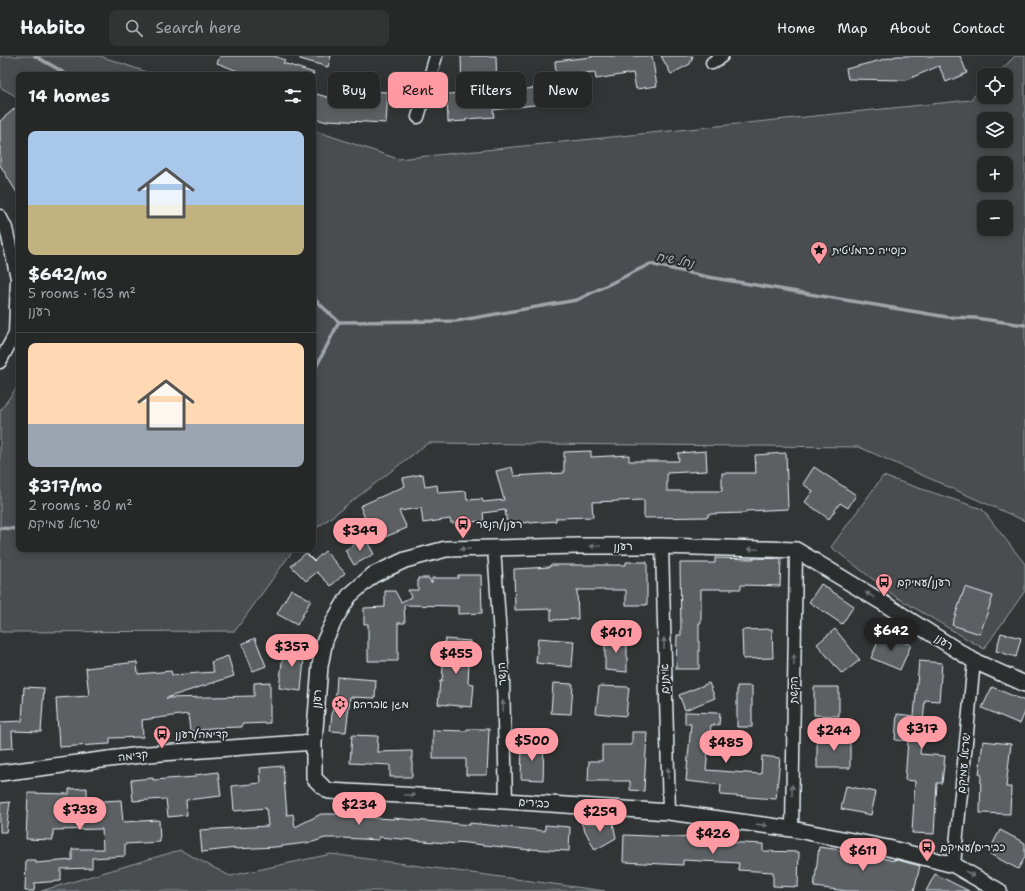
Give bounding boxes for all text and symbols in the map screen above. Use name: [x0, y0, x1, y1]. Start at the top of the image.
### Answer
search box: [109, 10, 389, 46]
text: Habito: [20, 15, 85, 40]
icon: search: [123, 17, 145, 39]
text: Search here: [155, 18, 241, 38]
text: Home: [777, 19, 816, 37]
text: Map: [838, 19, 868, 37]
text: About: [890, 19, 931, 37]
text: Contact: [953, 19, 1005, 37]
map controls: [977, 68, 1013, 236]
button: locate: [977, 68, 1013, 104]
chip: Buy: [328, 72, 380, 108]
chip: Rent: [388, 72, 448, 108]
chip: Filters: [456, 72, 526, 108]
chip: New: [534, 72, 592, 108]
text: 14 homes: [28, 85, 110, 107]
icon: filters: [282, 85, 304, 107]
button: layers: [977, 112, 1013, 148]
button: +: [977, 156, 1013, 192]
icon: home: [130, 157, 202, 229]
button: −: [977, 200, 1013, 236]
place icon: כנסייה כרמליטית: [809, 240, 829, 265]
place label: כנסייה כרמליטית: [831, 243, 906, 258]
water label: נחל שיח: [655, 249, 697, 272]
text: $642/mo: [28, 263, 107, 285]
text: 5 rooms · 163 m²: [28, 285, 136, 302]
text: רענן: [28, 303, 51, 320]
icon: home: [130, 369, 202, 441]
text: $317/mo: [28, 475, 102, 497]
text: 2 rooms · 80 m²: [28, 497, 132, 514]
bus stop icon: רענן/הנשר: [453, 514, 473, 539]
text: ישראל עמיקם: [28, 515, 100, 532]
place label: רענן/הנשר: [476, 517, 522, 532]
pin: $349: [336, 518, 384, 552]
text: $349: [342, 522, 378, 539]
street label: רענן: [613, 539, 633, 554]
one-way arrow: [588, 543, 601, 549]
one-way arrow: [458, 546, 471, 552]
one-way arrow: [746, 546, 759, 552]
bus stop icon: רענן/עמיקם: [874, 572, 894, 597]
place label: רענן/עמיקם: [897, 575, 951, 590]
one-way arrow: [865, 591, 875, 599]
pin: $642: [867, 618, 915, 652]
pin: $401: [592, 620, 640, 654]
text: $642: [873, 622, 909, 639]
text: $401: [600, 624, 632, 641]
street label: רענן: [932, 630, 956, 654]
pin: $357: [268, 634, 316, 668]
one-way arrow: [661, 636, 667, 649]
text: $357: [275, 638, 309, 655]
pin: $455: [432, 641, 480, 675]
text: $455: [439, 645, 473, 662]
one-way arrow: [791, 653, 797, 666]
street label: הנשר: [494, 662, 510, 686]
street label: איתנים: [657, 664, 673, 694]
street label: הקשת: [786, 676, 802, 705]
street label: רענן: [309, 689, 325, 709]
synagogue icon: מגן אברהם: [330, 694, 350, 719]
place label: מגן אברהם: [353, 697, 409, 712]
one-way arrow: [500, 700, 507, 712]
pin: $317: [898, 716, 946, 750]
pin: $244: [810, 718, 858, 752]
text: $317: [906, 720, 938, 737]
text: $244: [816, 722, 852, 739]
bus stop icon: קדימה/רענן: [152, 724, 172, 749]
place label: קדימה/רענן: [175, 727, 229, 742]
pin: $500: [508, 728, 556, 762]
pin: $485: [702, 730, 750, 764]
text: $500: [514, 732, 550, 749]
street label: ישראל עמיקם: [954, 732, 974, 794]
text: $485: [708, 734, 744, 751]
street label: קדימה: [117, 747, 149, 765]
one-way arrow: [665, 766, 671, 779]
one-way arrow: [789, 783, 795, 796]
pin: $234: [335, 792, 383, 826]
one-way arrow: [404, 792, 416, 799]
street label: כבירים: [518, 794, 550, 812]
text: $234: [341, 796, 377, 813]
pin: $738: [56, 797, 104, 831]
pin: $259: [576, 799, 624, 833]
text: $738: [62, 801, 98, 818]
text: $259: [583, 803, 617, 820]
pin: $426: [689, 821, 737, 855]
one-way arrow: [756, 822, 768, 828]
text: $426: [695, 825, 731, 842]
bus stop icon: כבירים/עמיקם: [917, 837, 937, 862]
pin: $611: [839, 838, 887, 872]
place label: כבירים/עמיקם: [940, 840, 1005, 855]
text: $611: [849, 842, 877, 859]
one-way arrow: [964, 870, 976, 877]

